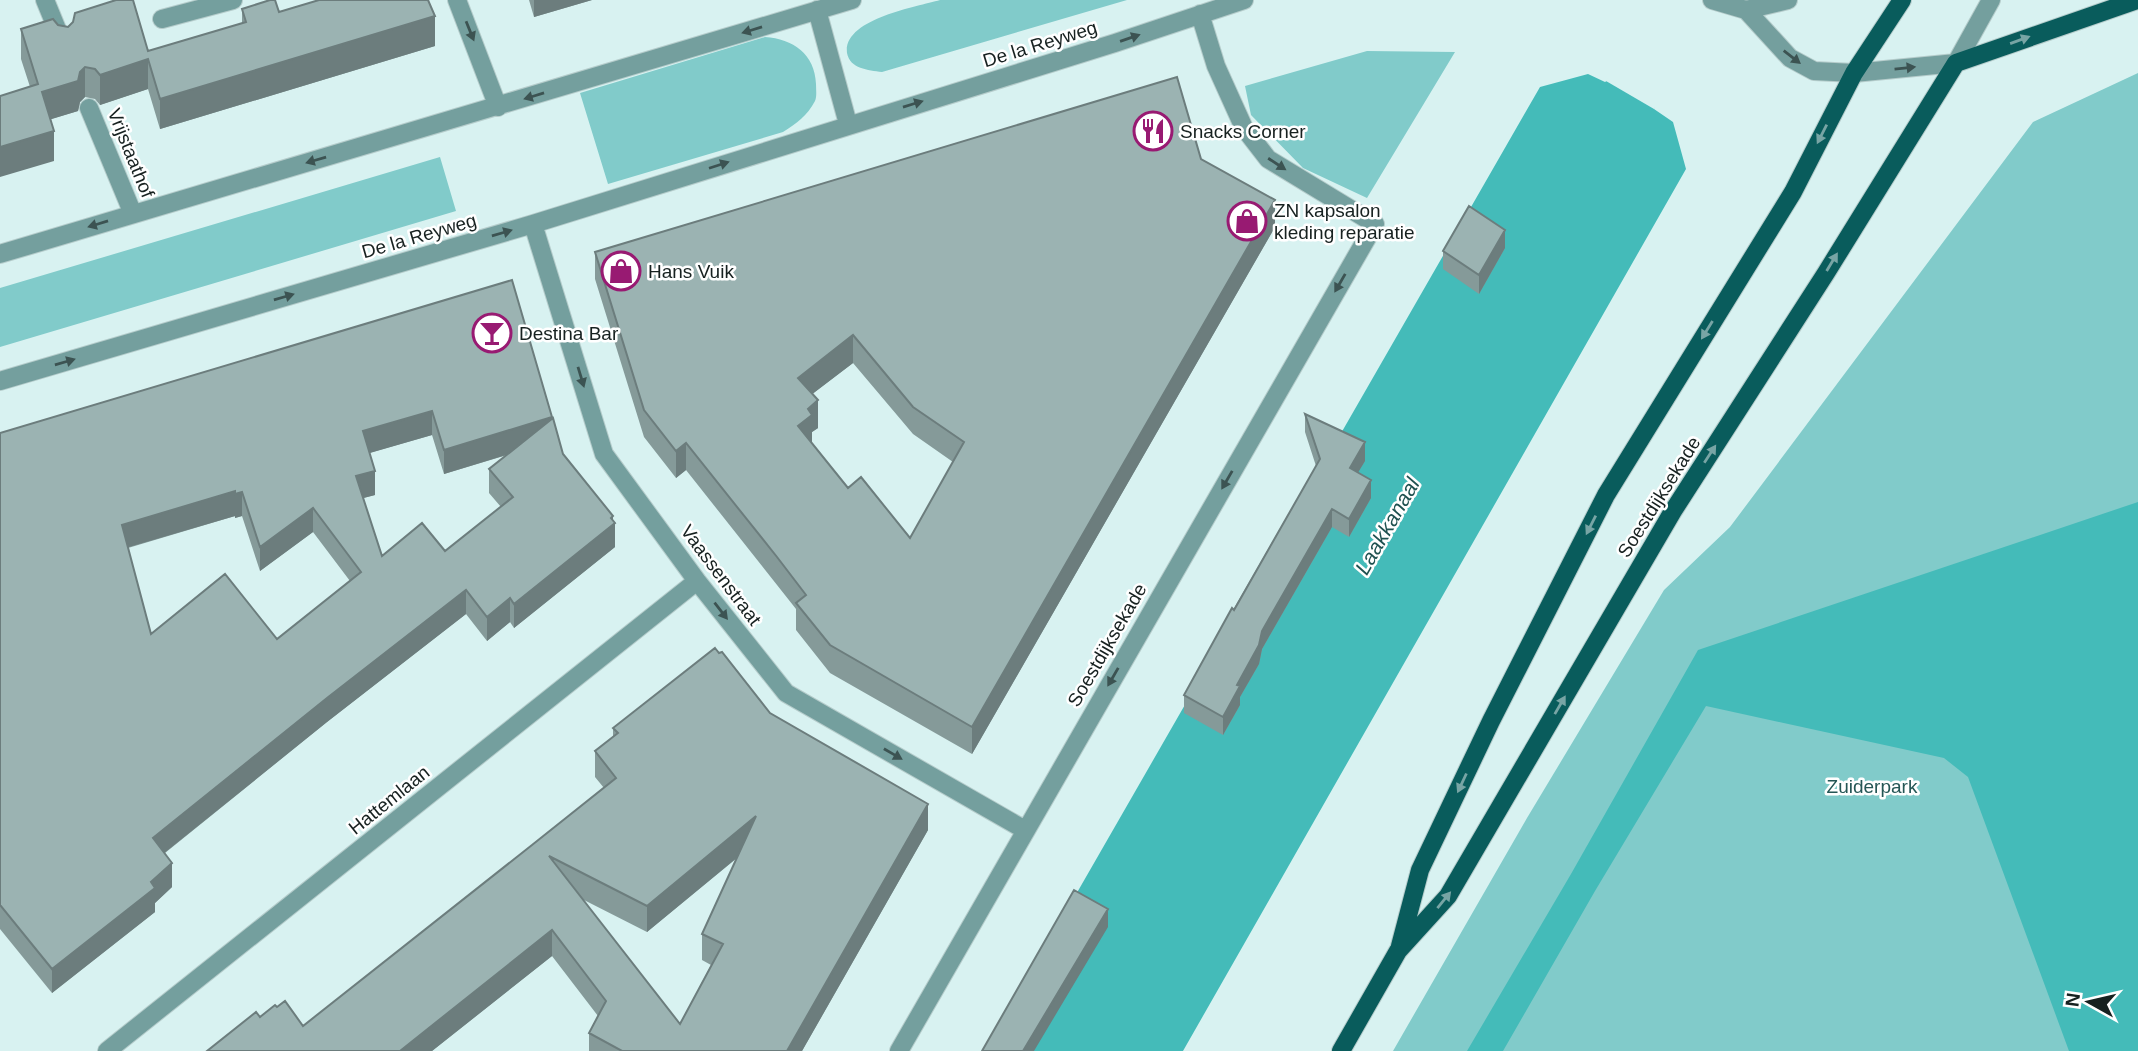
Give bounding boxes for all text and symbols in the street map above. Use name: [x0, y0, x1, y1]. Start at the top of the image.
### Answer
street label: De la Reyweg: [980, 17, 1100, 71]
one-way arrow: [464, 21, 475, 42]
one-way arrow: [741, 25, 762, 35]
one-way arrow: [1120, 32, 1141, 43]
one-way arrow: [2009, 34, 2030, 45]
one-way arrow: [1782, 49, 1800, 64]
one-way arrow: [1894, 62, 1916, 73]
one-way arrow: [523, 92, 544, 102]
one-way arrow: [903, 99, 924, 109]
street label: Vrijstaathof: [104, 105, 159, 201]
restaurant icon: Snacks Corner: [1132, 110, 1174, 152]
place label: Snacks Corner: [1180, 121, 1306, 142]
one-way arrow: [1817, 124, 1828, 144]
one-way arrow: [305, 156, 326, 166]
one-way arrow: [1267, 157, 1287, 170]
one-way arrow: [709, 159, 730, 170]
shop icon: ZN kapsalon kleding reparatie: [1226, 200, 1268, 242]
place label: ZN kapsalon kleding reparatie: [1274, 200, 1414, 243]
street label: De la Reyweg: [359, 210, 479, 262]
one-way arrow: [87, 220, 108, 230]
one-way arrow: [492, 228, 513, 238]
shop icon: Hans Vuik: [600, 250, 642, 292]
one-way arrow: [1826, 253, 1839, 272]
place label: Hans Vuik: [648, 261, 734, 282]
one-way arrow: [1335, 273, 1347, 293]
one-way arrow: [273, 292, 294, 302]
bar icon: Destina Bar: [471, 312, 513, 354]
one-way arrow: [1701, 320, 1714, 339]
place label: Destina Bar: [519, 323, 619, 344]
one-way arrow: [55, 356, 76, 366]
one-way arrow: [577, 366, 587, 387]
street label: Soestdijksekade: [1613, 433, 1705, 561]
one-way arrow: [1703, 444, 1716, 464]
one-way arrow: [1221, 470, 1233, 490]
water label: Laakkanaal: [1350, 473, 1424, 578]
one-way arrow: [1585, 515, 1596, 535]
street label: Vaassenstraat: [676, 521, 766, 630]
street label: Soestdijksekade: [1063, 580, 1151, 710]
one-way arrow: [713, 603, 728, 620]
one-way arrow: [1107, 667, 1119, 687]
one-way arrow: [1554, 695, 1566, 714]
one-way arrow: [883, 748, 902, 760]
street label: Hattemlaan: [345, 761, 433, 839]
one-way arrow: [1456, 773, 1467, 793]
park label: Zuiderpark: [1827, 776, 1918, 797]
one-way arrow: [1436, 891, 1451, 909]
north arrow: [2054, 967, 2124, 1037]
text: N: [2061, 991, 2084, 1008]

